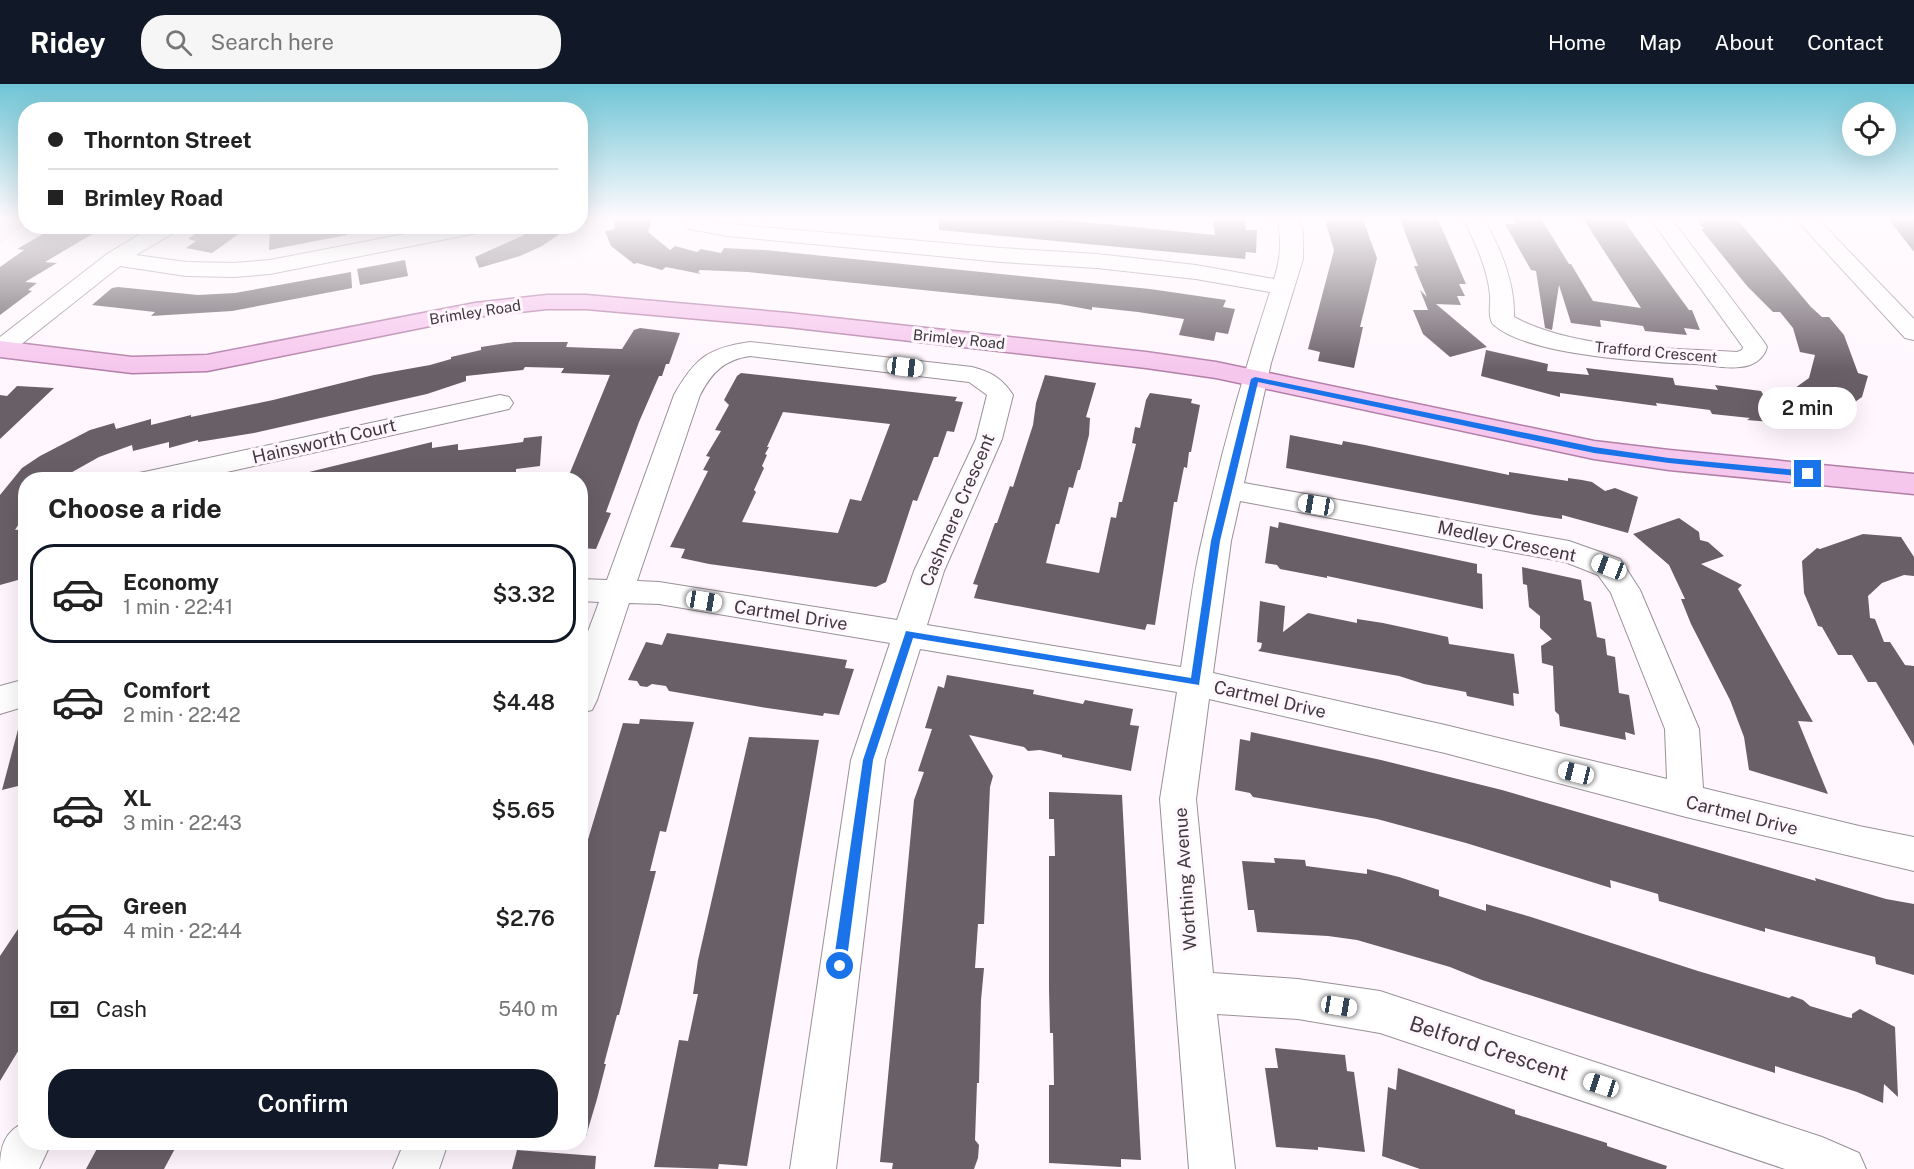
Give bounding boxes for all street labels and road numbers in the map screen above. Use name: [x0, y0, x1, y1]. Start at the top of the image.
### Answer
street label: Brimley Road: [428, 296, 522, 328]
street label: Brimley Road: [912, 326, 1006, 352]
street label: Trafford Crescent: [1594, 338, 1718, 366]
street label: Hainsworth Court: [250, 414, 398, 468]
street label: Cashmere Crescent: [915, 430, 999, 590]
street label: Medley Crescent: [1436, 516, 1578, 566]
street label: Cartmel Drive: [733, 596, 849, 634]
street label: Cartmel Drive: [1212, 676, 1328, 722]
street label: Cartmel Drive: [1684, 791, 1800, 839]
street label: Worthing Avenue: [1170, 807, 1200, 951]
street label: Belford Crescent: [1406, 1011, 1572, 1085]

